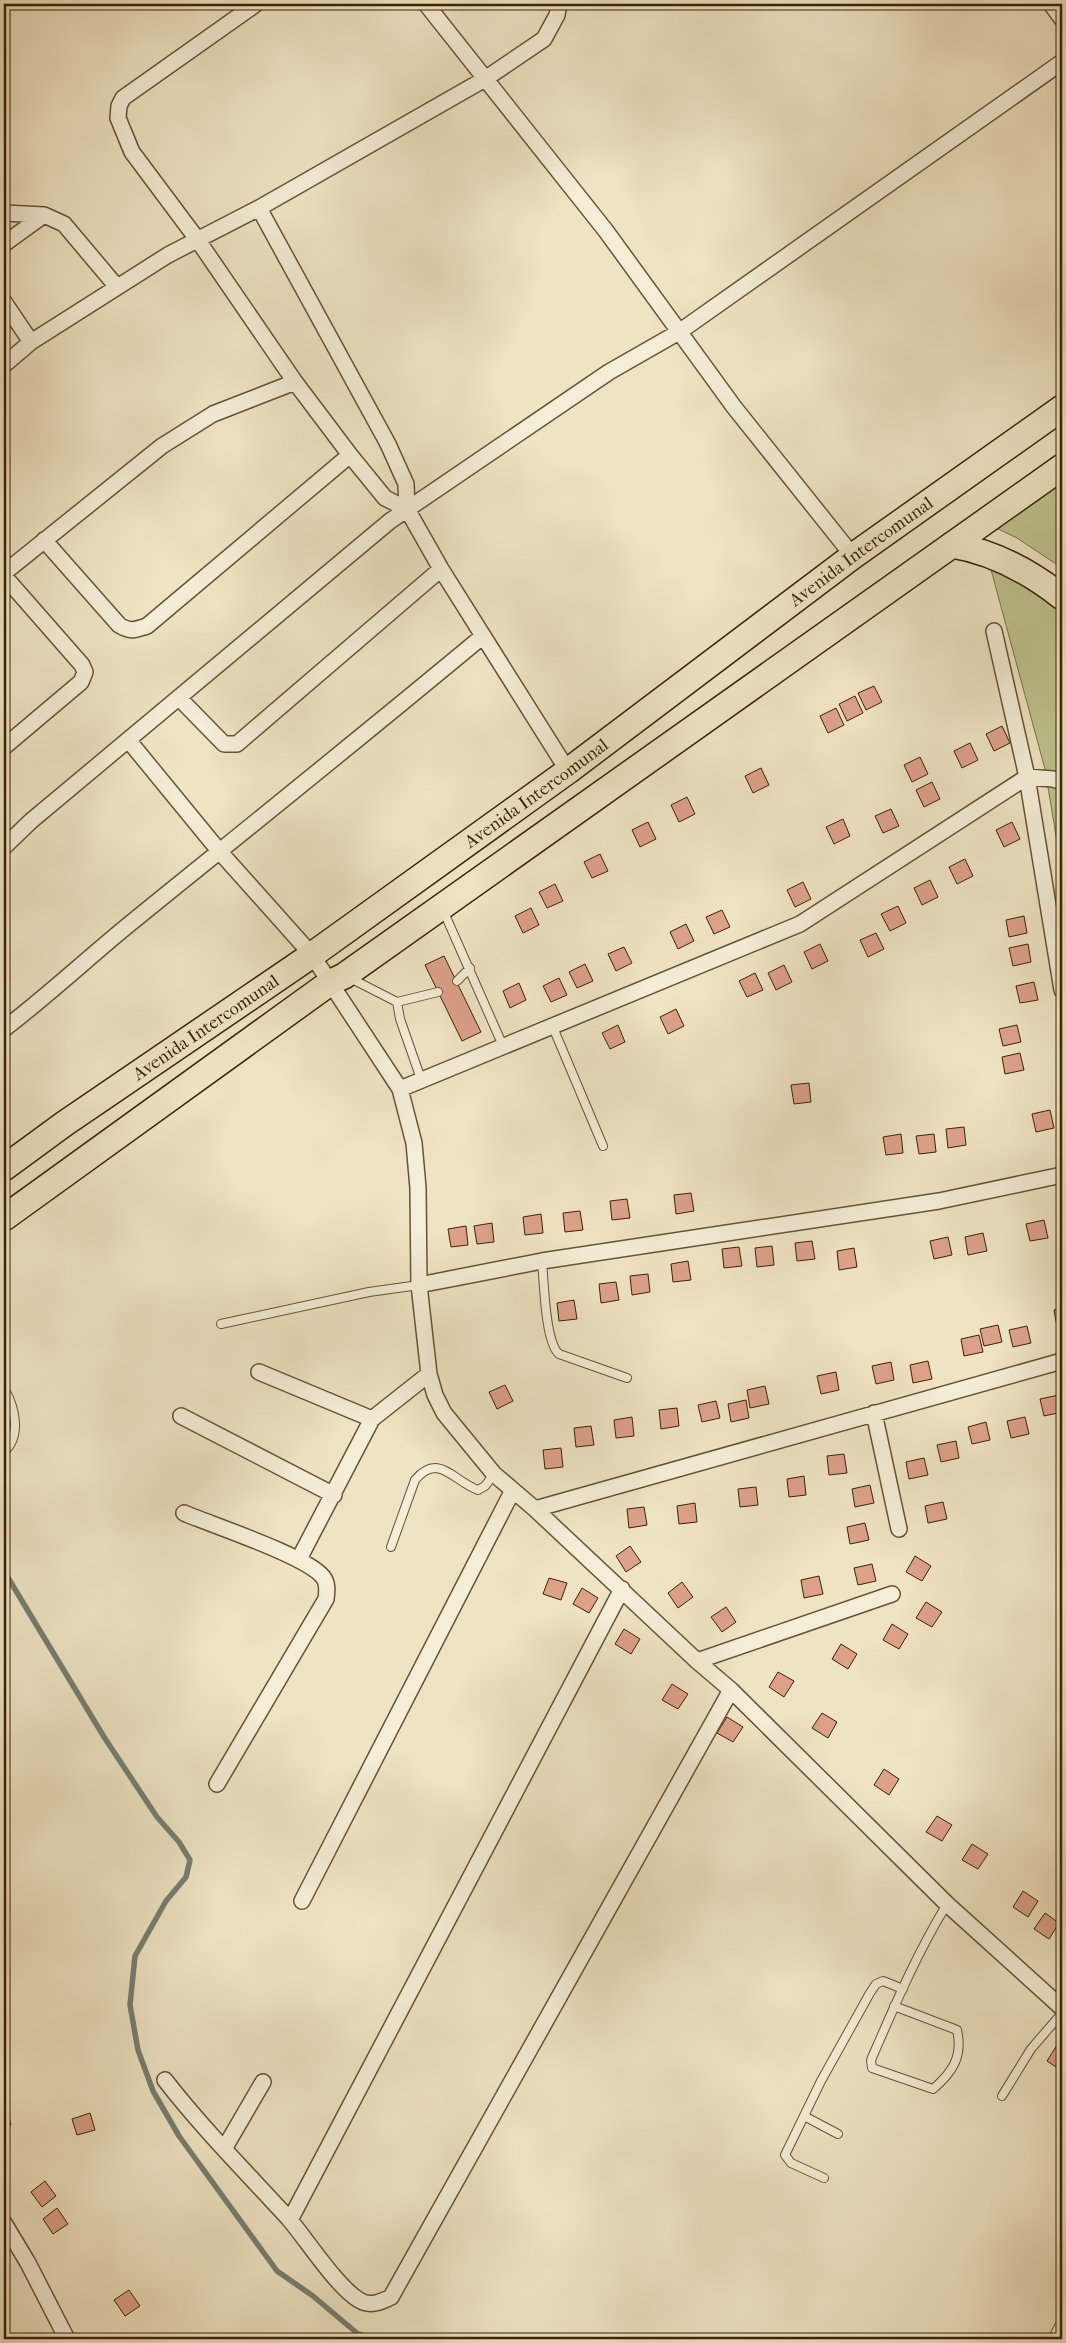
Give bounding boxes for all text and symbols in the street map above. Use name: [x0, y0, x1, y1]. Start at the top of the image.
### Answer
street label: Avenida Intercomunal: [785, 493, 937, 612]
street label: Avenida Intercomunal: [460, 734, 613, 854]
street label: Avenida Intercomunal: [128, 971, 283, 1086]

